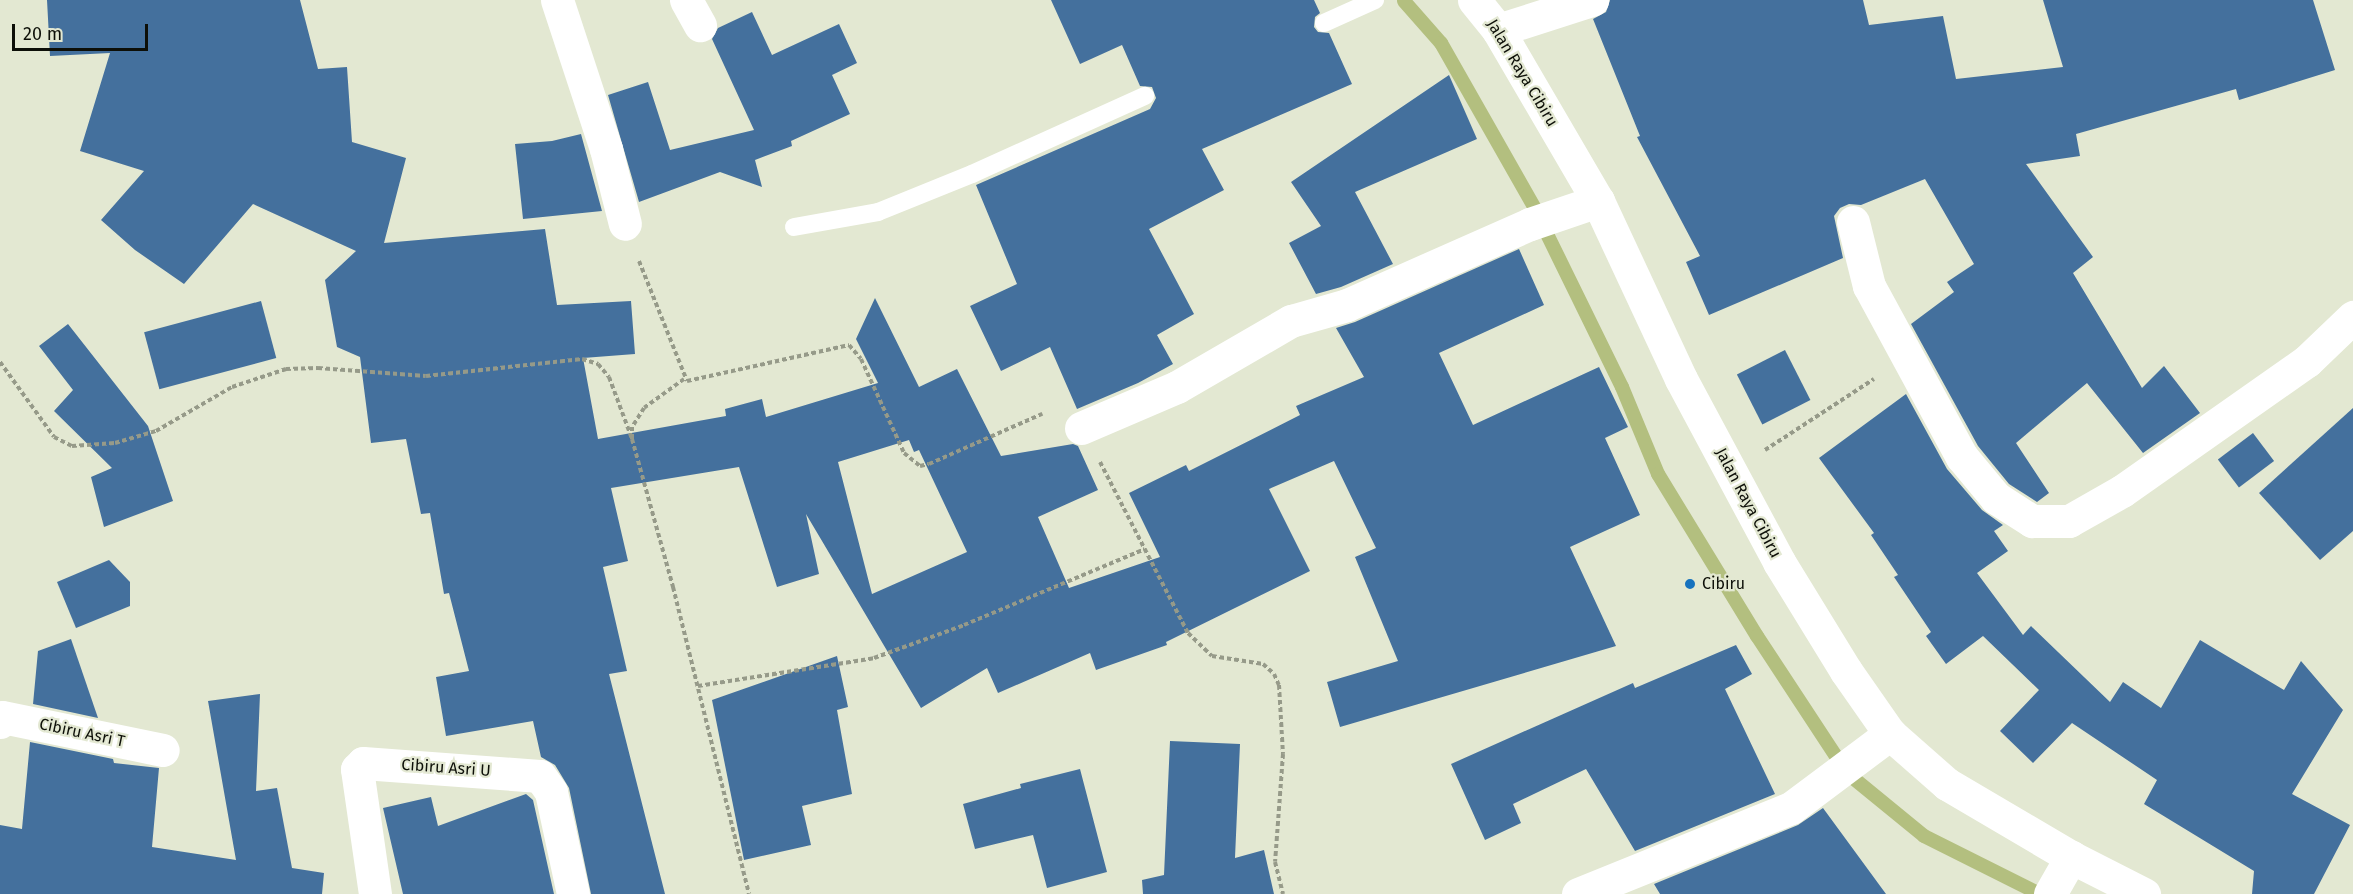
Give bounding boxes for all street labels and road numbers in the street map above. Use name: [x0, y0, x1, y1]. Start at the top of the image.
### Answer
street label: Jalan Raya Cibiru: [1482, 16, 1562, 130]
street label: Jalan Raya Cibiru: [1711, 445, 1785, 561]
street label: Cibiru Asri T: [37, 715, 127, 751]
street label: Cibiru Asri U: [401, 755, 491, 781]

